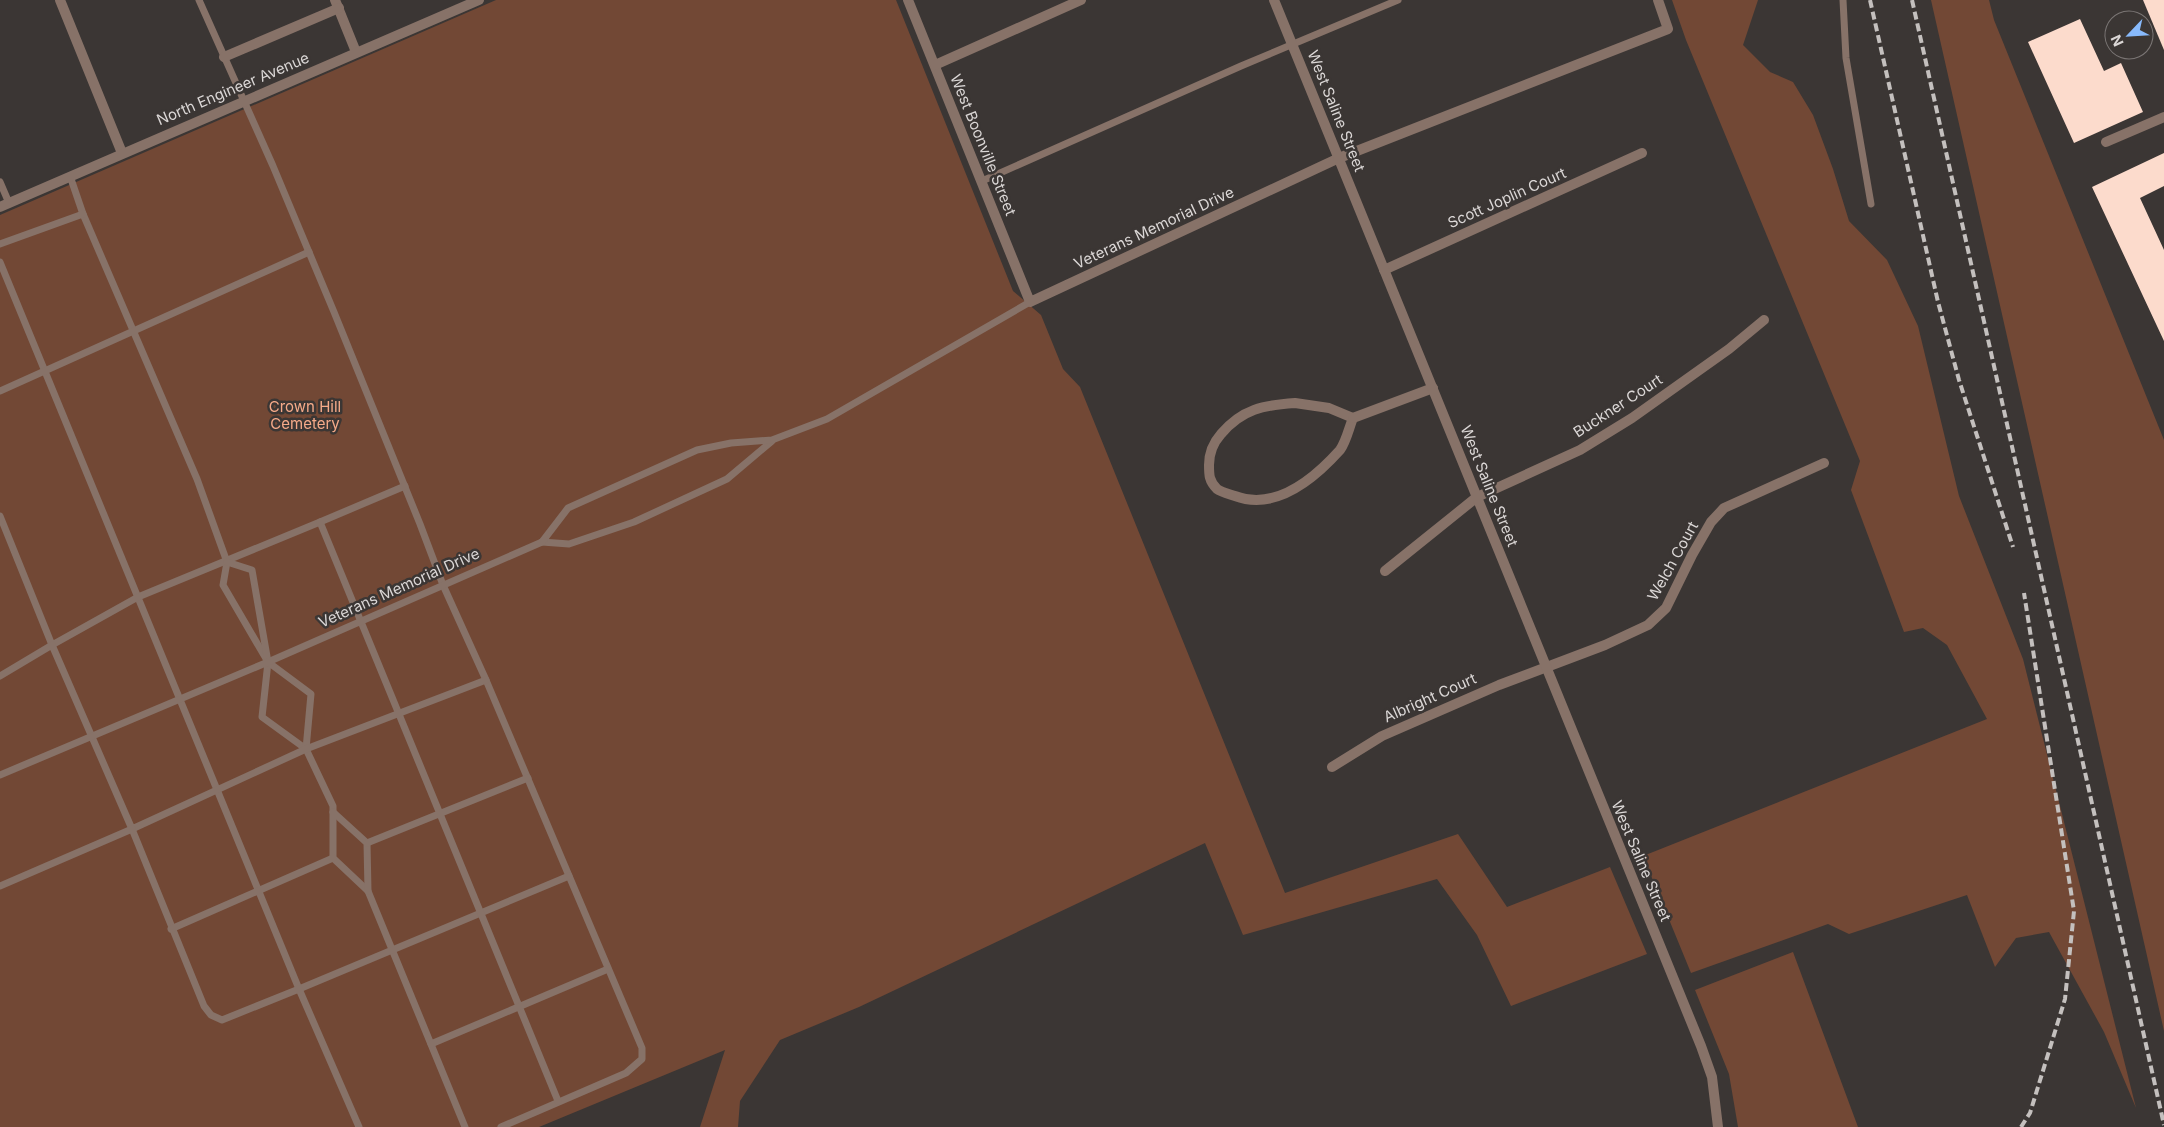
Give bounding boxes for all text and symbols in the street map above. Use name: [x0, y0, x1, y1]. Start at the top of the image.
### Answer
north arrow: [2104, 10, 2154, 60]
text: N: [2107, 32, 2127, 49]
street label: West Saline Street: [1303, 47, 1370, 174]
street label: North Engineer Avenue: [154, 48, 312, 129]
street label: West Boonville Street: [946, 71, 1021, 218]
street label: Scott Joplin Court: [1445, 163, 1569, 232]
street label: Veterans Memorial Drive: [1071, 182, 1237, 273]
street label: Buckner Court: [1570, 370, 1666, 441]
park label: Crown Hill Cemetery: [269, 397, 341, 433]
street label: West Saline Street: [1456, 422, 1523, 549]
street label: Welch Court: [1643, 518, 1702, 604]
street label: Veterans Memorial Drive: [315, 543, 482, 632]
street label: Albright Court: [1380, 669, 1479, 726]
street label: West Saline Street: [1607, 798, 1675, 924]

